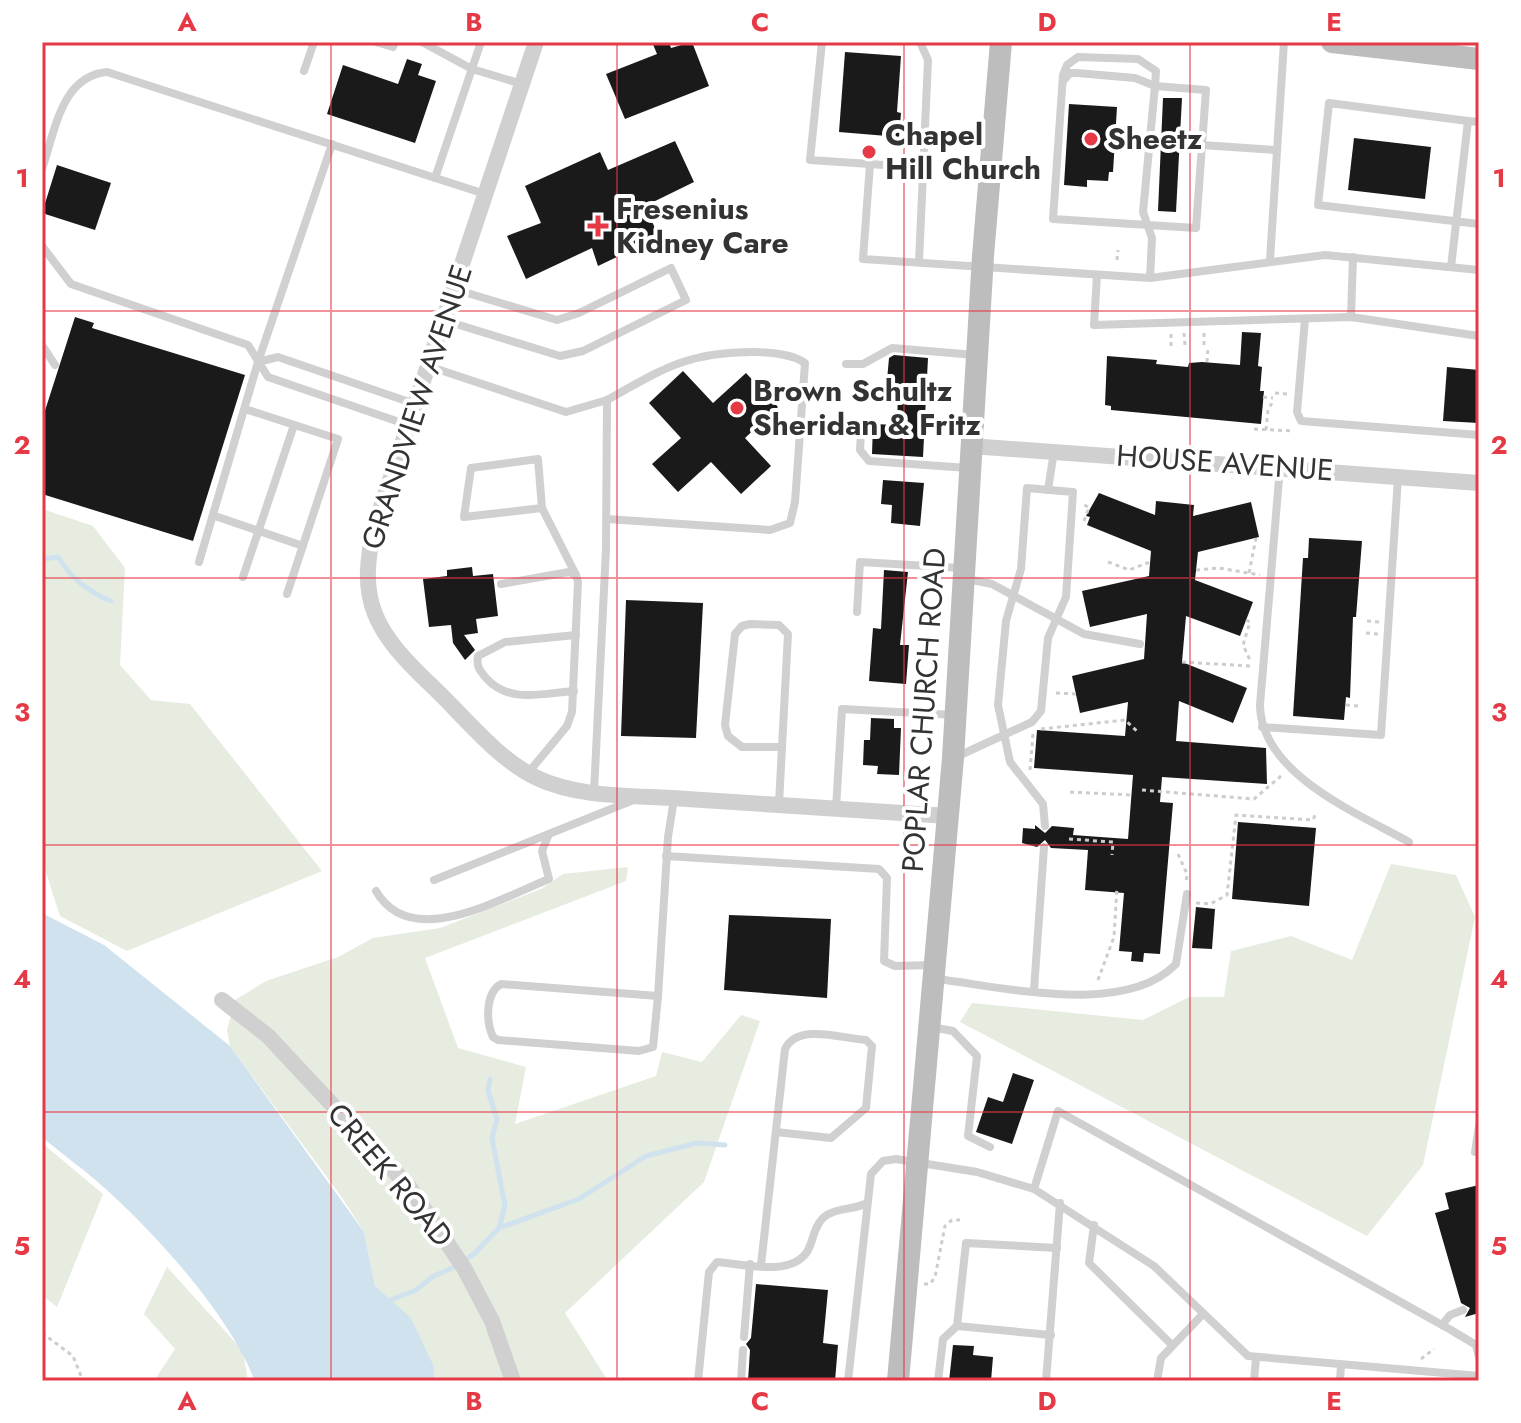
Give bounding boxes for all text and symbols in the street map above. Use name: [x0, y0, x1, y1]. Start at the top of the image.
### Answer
text: A: [176, 3, 197, 41]
text: B: [465, 3, 483, 41]
text: C: [751, 3, 769, 41]
text: D: [1037, 3, 1057, 41]
text: E: [1326, 3, 1342, 41]
place label: Chapel Hill Church: [885, 113, 1041, 190]
place label: Sheetz: [1107, 117, 1203, 160]
marker: Sheetz: [1082, 130, 1100, 148]
marker: Chapel Hill Church: [860, 143, 878, 161]
text: 1: [15, 159, 29, 197]
text: 1: [1492, 159, 1506, 197]
place label: Fresenius Kidney Care: [616, 187, 789, 264]
marker: Fresenius Kidney Care: [587, 215, 609, 237]
street label: GRANDVIEW AVENUE: [350, 259, 483, 555]
place label: Brown Schultz Sheridan & Fritz: [753, 369, 981, 446]
marker: Brown Schultz Sheridan & Fritz: [728, 399, 746, 417]
text: 2: [13, 426, 31, 464]
text: 2: [1490, 426, 1508, 464]
street label: HOUSE AVENUE: [1115, 433, 1335, 492]
street label: POPLAR CHURCH ROAD: [891, 546, 956, 874]
text: 3: [14, 693, 30, 731]
text: 3: [1491, 693, 1507, 731]
text: 4: [13, 960, 31, 998]
text: 4: [1490, 960, 1508, 998]
street label: CREEK ROAD: [317, 1093, 463, 1256]
text: 5: [14, 1227, 30, 1265]
text: 5: [1491, 1227, 1507, 1265]
text: A: [176, 1382, 197, 1420]
text: B: [465, 1382, 483, 1420]
text: C: [751, 1382, 769, 1420]
text: D: [1037, 1382, 1057, 1420]
text: E: [1326, 1382, 1342, 1420]

